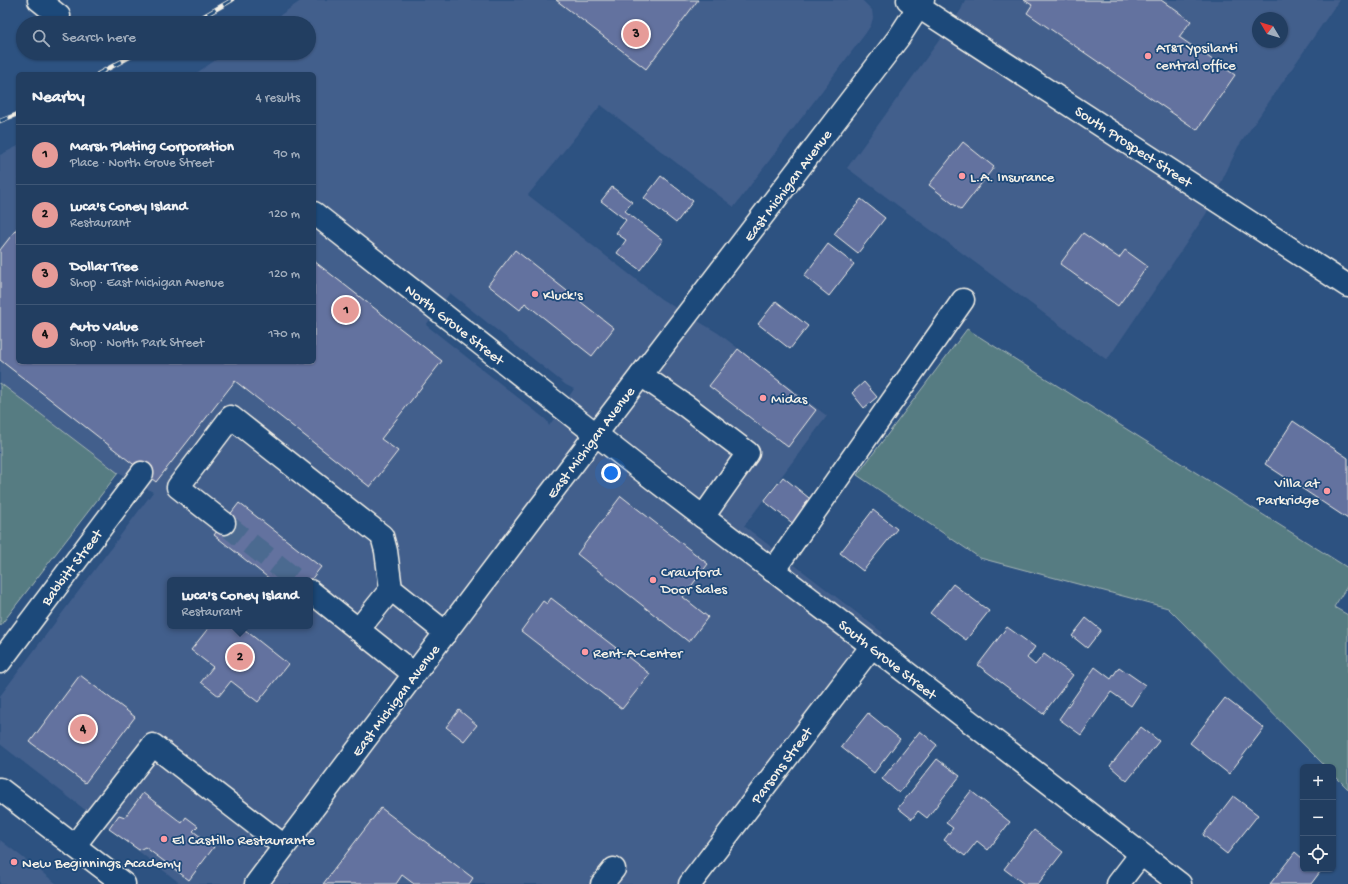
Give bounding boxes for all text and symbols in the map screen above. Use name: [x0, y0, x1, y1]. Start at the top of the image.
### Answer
north arrow: [1252, 12, 1288, 48]
search box: [16, 16, 316, 60]
pin: 3: [623, 19, 649, 49]
icon: search: [30, 27, 52, 49]
text: Search here: [62, 29, 136, 47]
place label: AT&T Ypsilanti central office: [1156, 40, 1238, 75]
marker: AT&T Ypsilanti central office: [1143, 51, 1153, 61]
text: Nearby: [32, 88, 85, 108]
text: 4 results: [256, 91, 300, 106]
street label: South Prospect Street: [1071, 103, 1197, 193]
street label: East Michigan Avenue: [741, 126, 837, 246]
text: Marsh Plating Corporation: [70, 138, 234, 156]
text: 1: [42, 147, 48, 162]
text: 90 m: [274, 147, 300, 162]
text: Place · North Grove Street: [70, 156, 214, 171]
place label: L.A. Insurance: [970, 169, 1054, 187]
marker: L.A. Insurance: [957, 171, 967, 181]
text: Luca's Coney Island: [70, 198, 187, 216]
text: 2: [42, 207, 48, 222]
text: 120 m: [269, 207, 300, 222]
text: Restaurant: [70, 216, 130, 231]
text: Dollar Tree: [70, 258, 138, 276]
text: 3: [42, 267, 48, 282]
text: 120 m: [269, 267, 300, 282]
text: Shop · East Michigan Avenue: [70, 276, 224, 291]
street label: North Grove Street: [401, 281, 508, 371]
place label: Kluck's: [543, 287, 583, 305]
marker: Kluck's: [530, 289, 540, 299]
pin: 1: [333, 295, 359, 325]
text: Auto Value: [70, 318, 138, 336]
text: 4: [42, 327, 48, 342]
text: 170 m: [268, 327, 300, 342]
text: Shop · North Park Street: [70, 336, 204, 351]
street label: East Michigan Avenue: [544, 383, 640, 503]
place label: Midas: [771, 391, 808, 409]
marker: Midas: [758, 393, 768, 403]
your location: [601, 463, 621, 483]
place label: Villa at Parkridge: [1256, 475, 1321, 510]
marker: Villa at Parkridge: [1322, 486, 1332, 496]
street label: Babbitt Street: [37, 525, 108, 611]
place label: Crawford Door Sales: [660, 564, 728, 599]
marker: Crawford Door Sales: [648, 575, 658, 585]
popup: [167, 577, 313, 629]
text: Luca's Coney Island: [181, 587, 299, 605]
text: Restaurant: [181, 605, 242, 620]
street label: South Grove Street: [834, 617, 941, 706]
street label: East Michigan Avenue: [349, 641, 445, 761]
pin: 2: [227, 642, 253, 672]
place label: Rent-A-Center: [593, 645, 684, 663]
marker: Rent-A-Center: [580, 647, 590, 657]
pin: 4: [70, 714, 96, 744]
street label: Parsons Street: [747, 723, 818, 809]
map controls: [1300, 764, 1336, 872]
button: +: [1300, 764, 1336, 800]
button: −: [1300, 800, 1336, 836]
place label: El Castillo Restaurante: [172, 832, 315, 850]
marker: El Castillo Restaurante: [159, 834, 169, 844]
button: locate: [1300, 836, 1336, 872]
place label: New Beginnings Academy: [22, 855, 182, 873]
marker: New Beginnings Academy: [9, 857, 19, 867]

